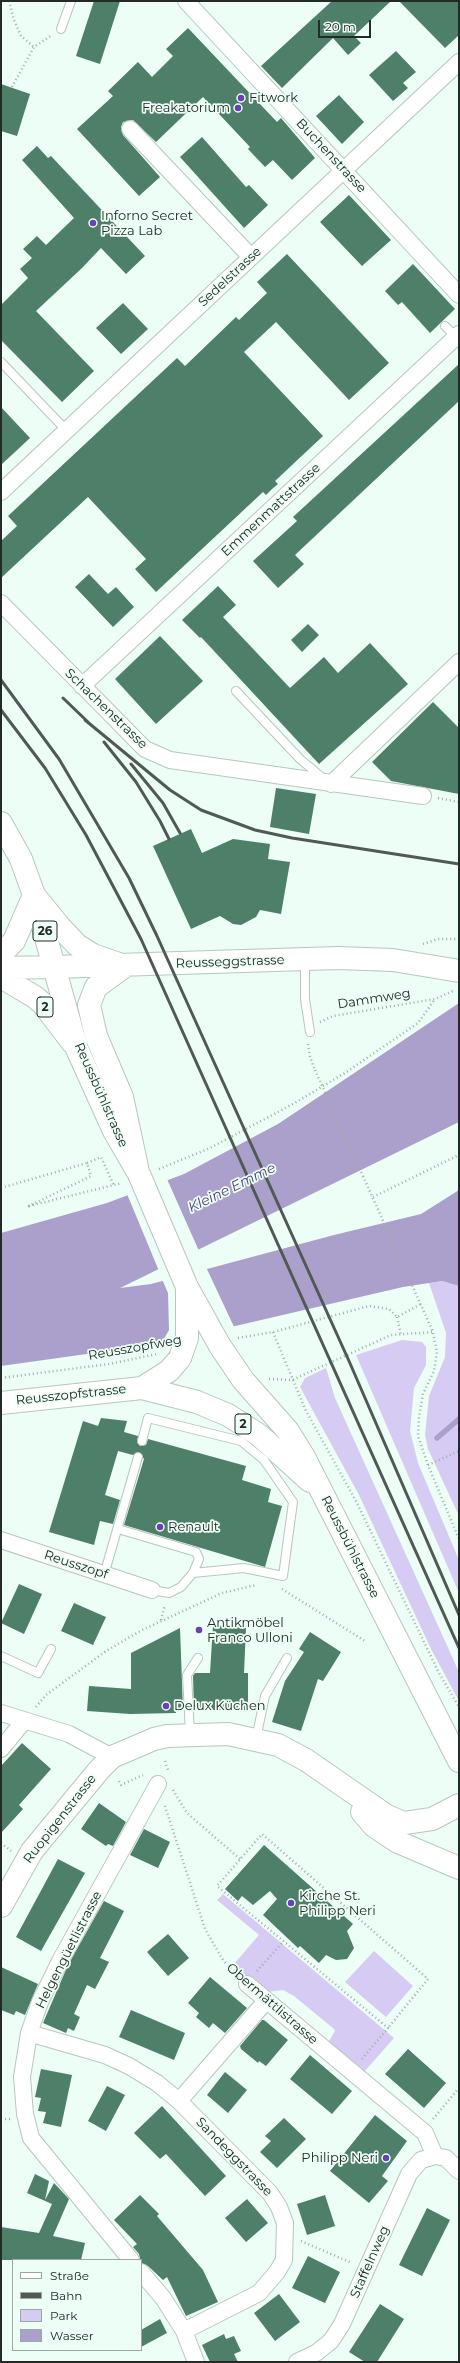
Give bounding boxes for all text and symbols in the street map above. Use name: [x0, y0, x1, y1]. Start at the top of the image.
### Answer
scale bar: [320, 12, 373, 38]
text: 20 m: [325, 19, 356, 34]
place label: Fitwork: [249, 90, 298, 106]
marker: Fitwork: [236, 93, 246, 103]
place label: Freakatorium: [142, 100, 230, 116]
marker: Freakatorium: [233, 103, 243, 113]
street label: Buchenstrasse: [293, 116, 369, 196]
place label: Inforno Secret Pizza Lab: [101, 208, 193, 239]
marker: Inforno Secret Pizza Lab: [88, 218, 98, 228]
street label: Sedelstrasse: [195, 244, 265, 310]
street label: Emmenmattstrasse: [218, 460, 324, 560]
street label: Schachenstrasse: [61, 666, 151, 752]
road number: 26: [33, 921, 57, 941]
street label: Reusseggstrasse: [175, 952, 285, 972]
street label: Dammweg: [336, 986, 412, 1012]
road number: 2: [37, 997, 53, 1017]
street label: Reussbühlstrasse: [71, 1040, 131, 1150]
water label: Kleine Emme: [186, 1160, 278, 1216]
street label: Reusszopfweg: [87, 1332, 183, 1364]
street label: Reusszopfstrasse: [15, 1381, 127, 1409]
road number: 2: [235, 1414, 251, 1434]
street label: Reussbühlstrasse: [317, 1493, 383, 1601]
place label: Renault: [168, 1519, 219, 1535]
marker: Renault: [155, 1522, 165, 1532]
street label: Reusszopf: [42, 1547, 110, 1583]
place label: Antikmöbel Franco Ulloni: [207, 1615, 293, 1646]
marker: Antikmöbel Franco Ulloni: [194, 1625, 204, 1635]
place label: Delux Küchen: [174, 1698, 266, 1714]
marker: Delux Küchen: [161, 1701, 171, 1711]
street label: Ruopigenstrasse: [20, 1771, 100, 1867]
place label: Kirche St. Philipp Neri: [299, 1888, 376, 1919]
street label: Helgengüetlistrasse: [33, 1889, 105, 2011]
marker: Kirche St. Philipp Neri: [286, 1898, 296, 1908]
street label: Obermättlistrasse: [223, 1960, 321, 2048]
street label: Sandeggstrasse: [192, 2114, 276, 2200]
place label: Philipp Neri: [301, 2150, 378, 2166]
marker: Philipp Neri: [381, 2153, 391, 2163]
street label: Staffelnweg: [347, 2223, 393, 2301]
legend: [12, 2259, 142, 2351]
text: Straße: [50, 2268, 89, 2283]
text: Bahn: [50, 2288, 82, 2303]
text: Park: [50, 2308, 77, 2323]
text: Wasser: [50, 2328, 94, 2343]

